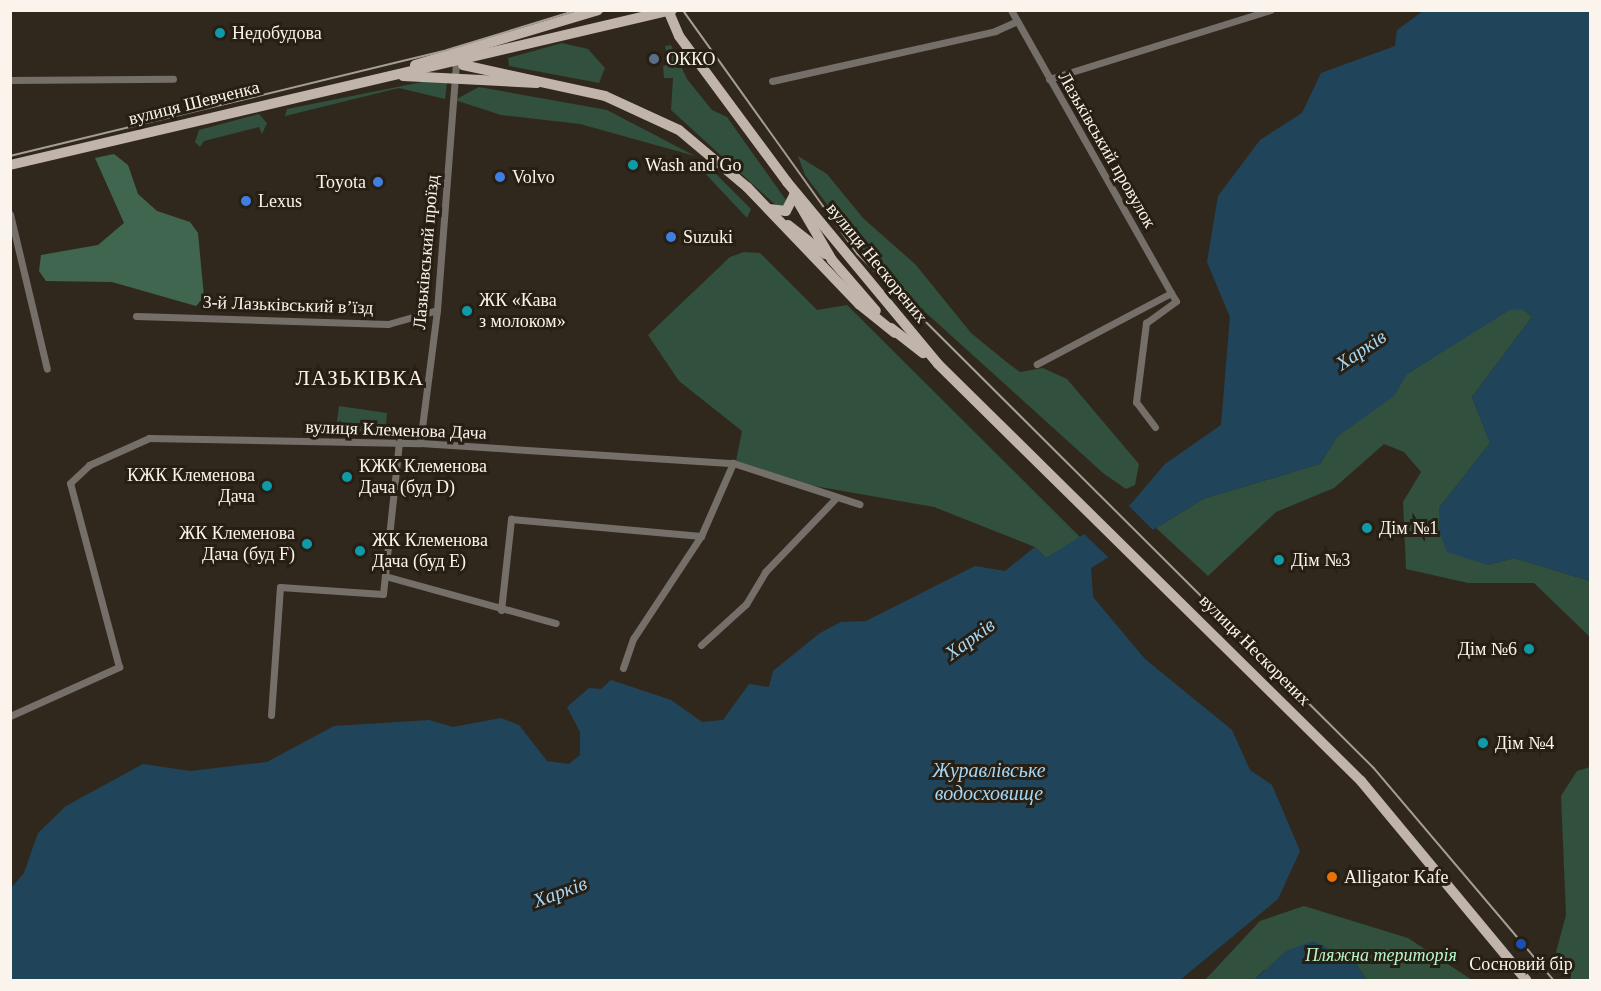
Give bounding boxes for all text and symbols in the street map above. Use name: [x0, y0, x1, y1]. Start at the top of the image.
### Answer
place label: Недобудова: [232, 22, 322, 44]
marker: Недобудова: [213, 26, 227, 40]
place label: ОККО: [666, 48, 716, 70]
marker: ОККО: [647, 52, 661, 66]
street label: Лазьківський провулок: [1053, 68, 1161, 232]
street label: вулиця Шевченка: [126, 76, 262, 130]
place label: Wash and Go: [645, 154, 742, 176]
marker: Wash and Go: [626, 158, 640, 172]
place label: Volvo: [512, 166, 555, 188]
marker: Volvo: [493, 170, 507, 184]
place label: Toyota: [316, 171, 366, 193]
street label: Лазьківський проїзд: [408, 174, 444, 330]
marker: Toyota: [371, 175, 385, 189]
place label: Lexus: [258, 190, 302, 212]
marker: Lexus: [239, 194, 253, 208]
street label: вулиця Нескорених: [822, 198, 932, 328]
place label: Suzuki: [683, 226, 733, 248]
marker: Suzuki: [664, 230, 678, 244]
place label: ЖК «Кава з молоком»: [479, 290, 566, 332]
street label: 3-й Лазьківський в’їзд: [202, 291, 374, 319]
marker: ЖК «Кава з молоком»: [460, 304, 474, 318]
water label: Харків: [1331, 324, 1391, 376]
district label: ЛАЗЬКІВКА: [295, 365, 425, 391]
street label: вулиця Клеменова Дача: [305, 416, 487, 444]
place label: КЖК Клеменова Дача (буд D): [359, 456, 487, 498]
place label: КЖК Клеменова Дача: [127, 465, 255, 508]
marker: КЖК Клеменова Дача (буд D): [340, 470, 354, 484]
marker: КЖК Клеменова Дача: [260, 479, 274, 493]
place label: Дім №1: [1379, 517, 1438, 539]
marker: Дім №1: [1360, 521, 1374, 535]
place label: ЖК Клеменова Дача (буд F): [179, 523, 295, 566]
place label: ЖК Клеменова Дача (буд Е): [372, 530, 488, 572]
marker: ЖК Клеменова Дача (буд F): [300, 537, 314, 551]
marker: ЖК Клеменова Дача (буд Е): [353, 544, 367, 558]
place label: Дім №3: [1291, 549, 1350, 571]
marker: Дім №3: [1272, 553, 1286, 567]
street label: вулиця Нескорених: [1195, 590, 1315, 710]
water label: Харків: [940, 613, 1000, 665]
place label: Дім №6: [1458, 638, 1517, 660]
marker: Дім №6: [1522, 642, 1536, 656]
place label: Дім №4: [1495, 732, 1554, 754]
marker: Дім №4: [1476, 736, 1490, 750]
water label: Журавлівське водосховище: [932, 759, 1046, 806]
place label: Alligator Kafe: [1344, 866, 1448, 888]
marker: Alligator Kafe: [1325, 870, 1339, 884]
water label: Харків: [530, 871, 590, 913]
marker: Сосновий бір: [1514, 937, 1528, 951]
park label: Пляжна територія: [1305, 944, 1457, 966]
place label: Сосновий бір: [1469, 953, 1573, 975]

